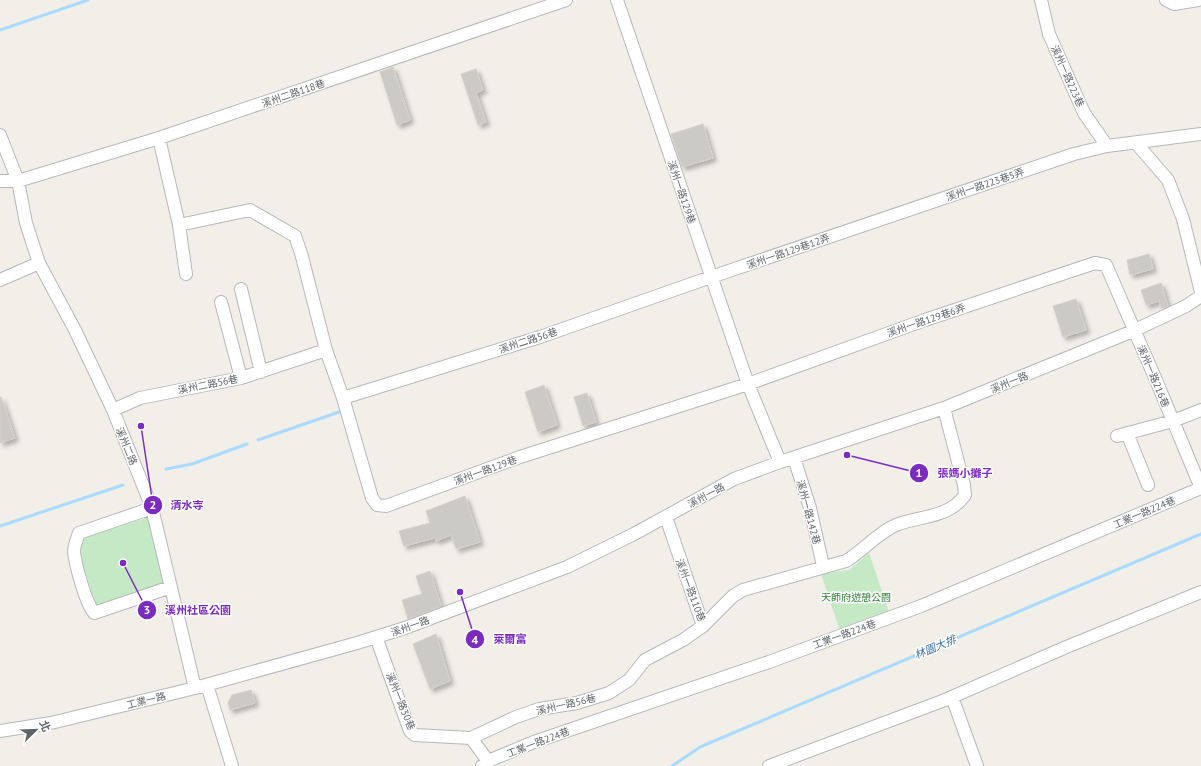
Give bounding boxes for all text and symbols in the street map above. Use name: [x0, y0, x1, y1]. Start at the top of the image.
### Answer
street label: 溪州一路223巷: [1048, 43, 1087, 109]
street label: 溪州二路118巷: [260, 77, 327, 110]
street label: 溪州一路129巷: [665, 159, 698, 226]
street label: 溪州一路223巷5弄: [944, 165, 1026, 204]
street label: 溪州一路129巷12弄: [745, 231, 832, 272]
street label: 溪州一路129巷6弄: [885, 301, 967, 340]
street label: 溪州二路56巷: [497, 325, 559, 356]
street label: 溪州一路216巷: [1135, 343, 1172, 409]
street label: 溪州一路: [988, 369, 1030, 396]
street label: 溪州二路56巷: [177, 372, 239, 397]
street label: 溪州二路: [113, 425, 140, 467]
street label: 溪州一路129巷: [452, 453, 519, 488]
callout: 張媽小攤子: [909, 462, 1000, 485]
text: 1: [916, 465, 922, 480]
text: 張媽小攤子: [938, 466, 993, 480]
street label: 溪州一路142巷: [794, 478, 823, 546]
street label: 溪州一路: [686, 480, 727, 511]
callout: 清水寺: [143, 494, 212, 517]
street label: 工業一路224巷: [1111, 494, 1177, 531]
text: 2: [150, 497, 156, 512]
text: 清水寺: [171, 498, 204, 512]
street label: 溪州一路110巷: [673, 557, 708, 623]
park label: 天師府遊憩公園: [821, 591, 891, 604]
callout: 溪州社區公園: [137, 599, 239, 622]
text: 3: [144, 602, 150, 617]
text: 溪州社區公園: [165, 603, 231, 617]
street label: 溪州一路: [389, 614, 431, 639]
street label: 工業一路224巷: [811, 617, 878, 652]
callout: 萊爾富: [465, 628, 534, 651]
water label: 林園大排: [912, 631, 960, 662]
text: 4: [472, 632, 479, 647]
text: 萊爾富: [494, 632, 527, 646]
street label: 溪州一路30巷: [383, 671, 418, 732]
street label: 工業一路: [125, 689, 167, 712]
street label: 溪州一路56巷: [535, 691, 597, 718]
north arrow: [16, 710, 56, 750]
text: 北: [37, 718, 54, 734]
street label: 工業一路224巷: [505, 725, 571, 760]

